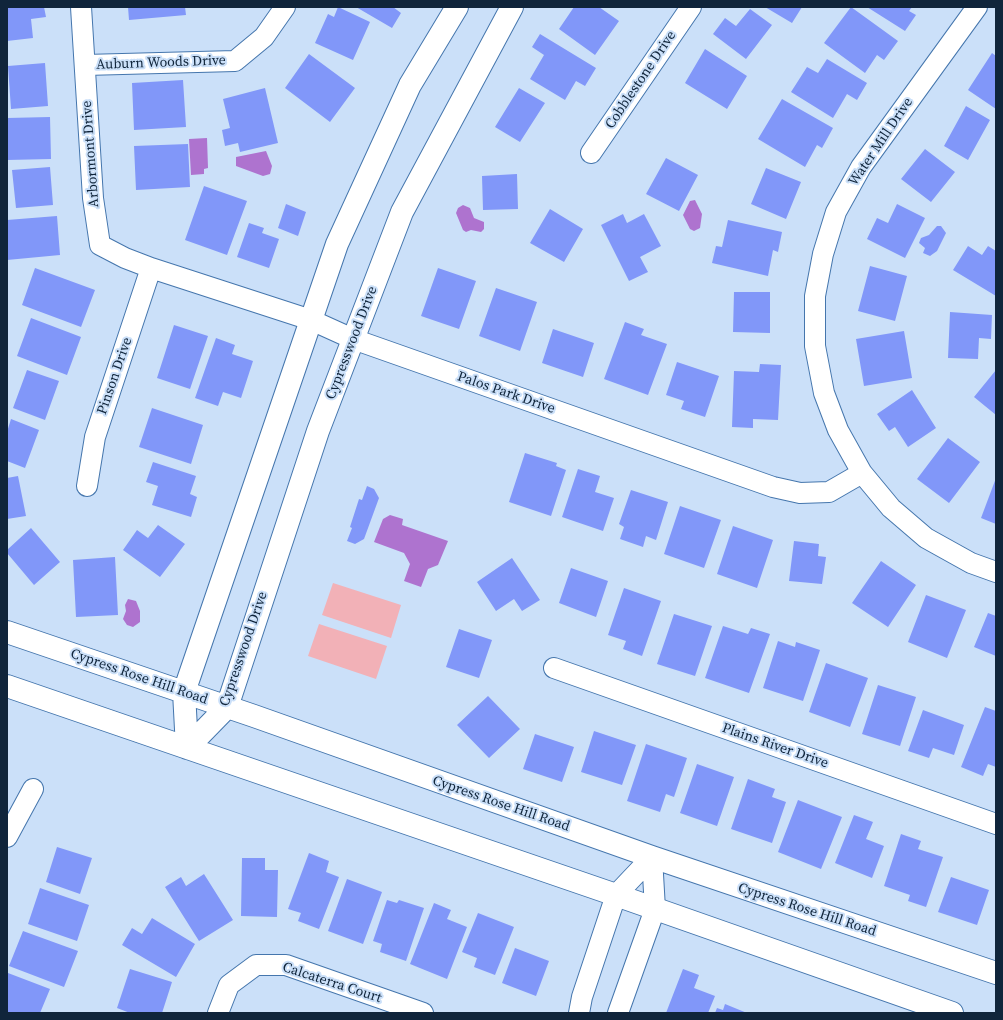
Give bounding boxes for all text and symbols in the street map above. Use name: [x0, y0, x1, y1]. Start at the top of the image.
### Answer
street label: Cobblestone Drive: [602, 28, 680, 132]
street label: Auburn Woods Drive: [96, 52, 226, 74]
street label: Water Mill Drive: [845, 95, 917, 189]
street label: Arbormont Drive: [79, 100, 103, 208]
street label: Cypresswood Drive: [323, 284, 381, 402]
street label: Pinson Drive: [94, 335, 136, 417]
street label: Palos Park Drive: [455, 368, 557, 418]
street label: Cypresswood Drive: [217, 590, 271, 708]
street label: Cypress Rose Hill Road: [68, 646, 210, 708]
street label: Plains River Drive: [720, 720, 830, 772]
street label: Cypress Rose Hill Road: [430, 773, 572, 835]
street label: Cypress Rose Hill Road: [736, 880, 878, 940]
street label: Calcaterra Court: [280, 959, 384, 1007]

